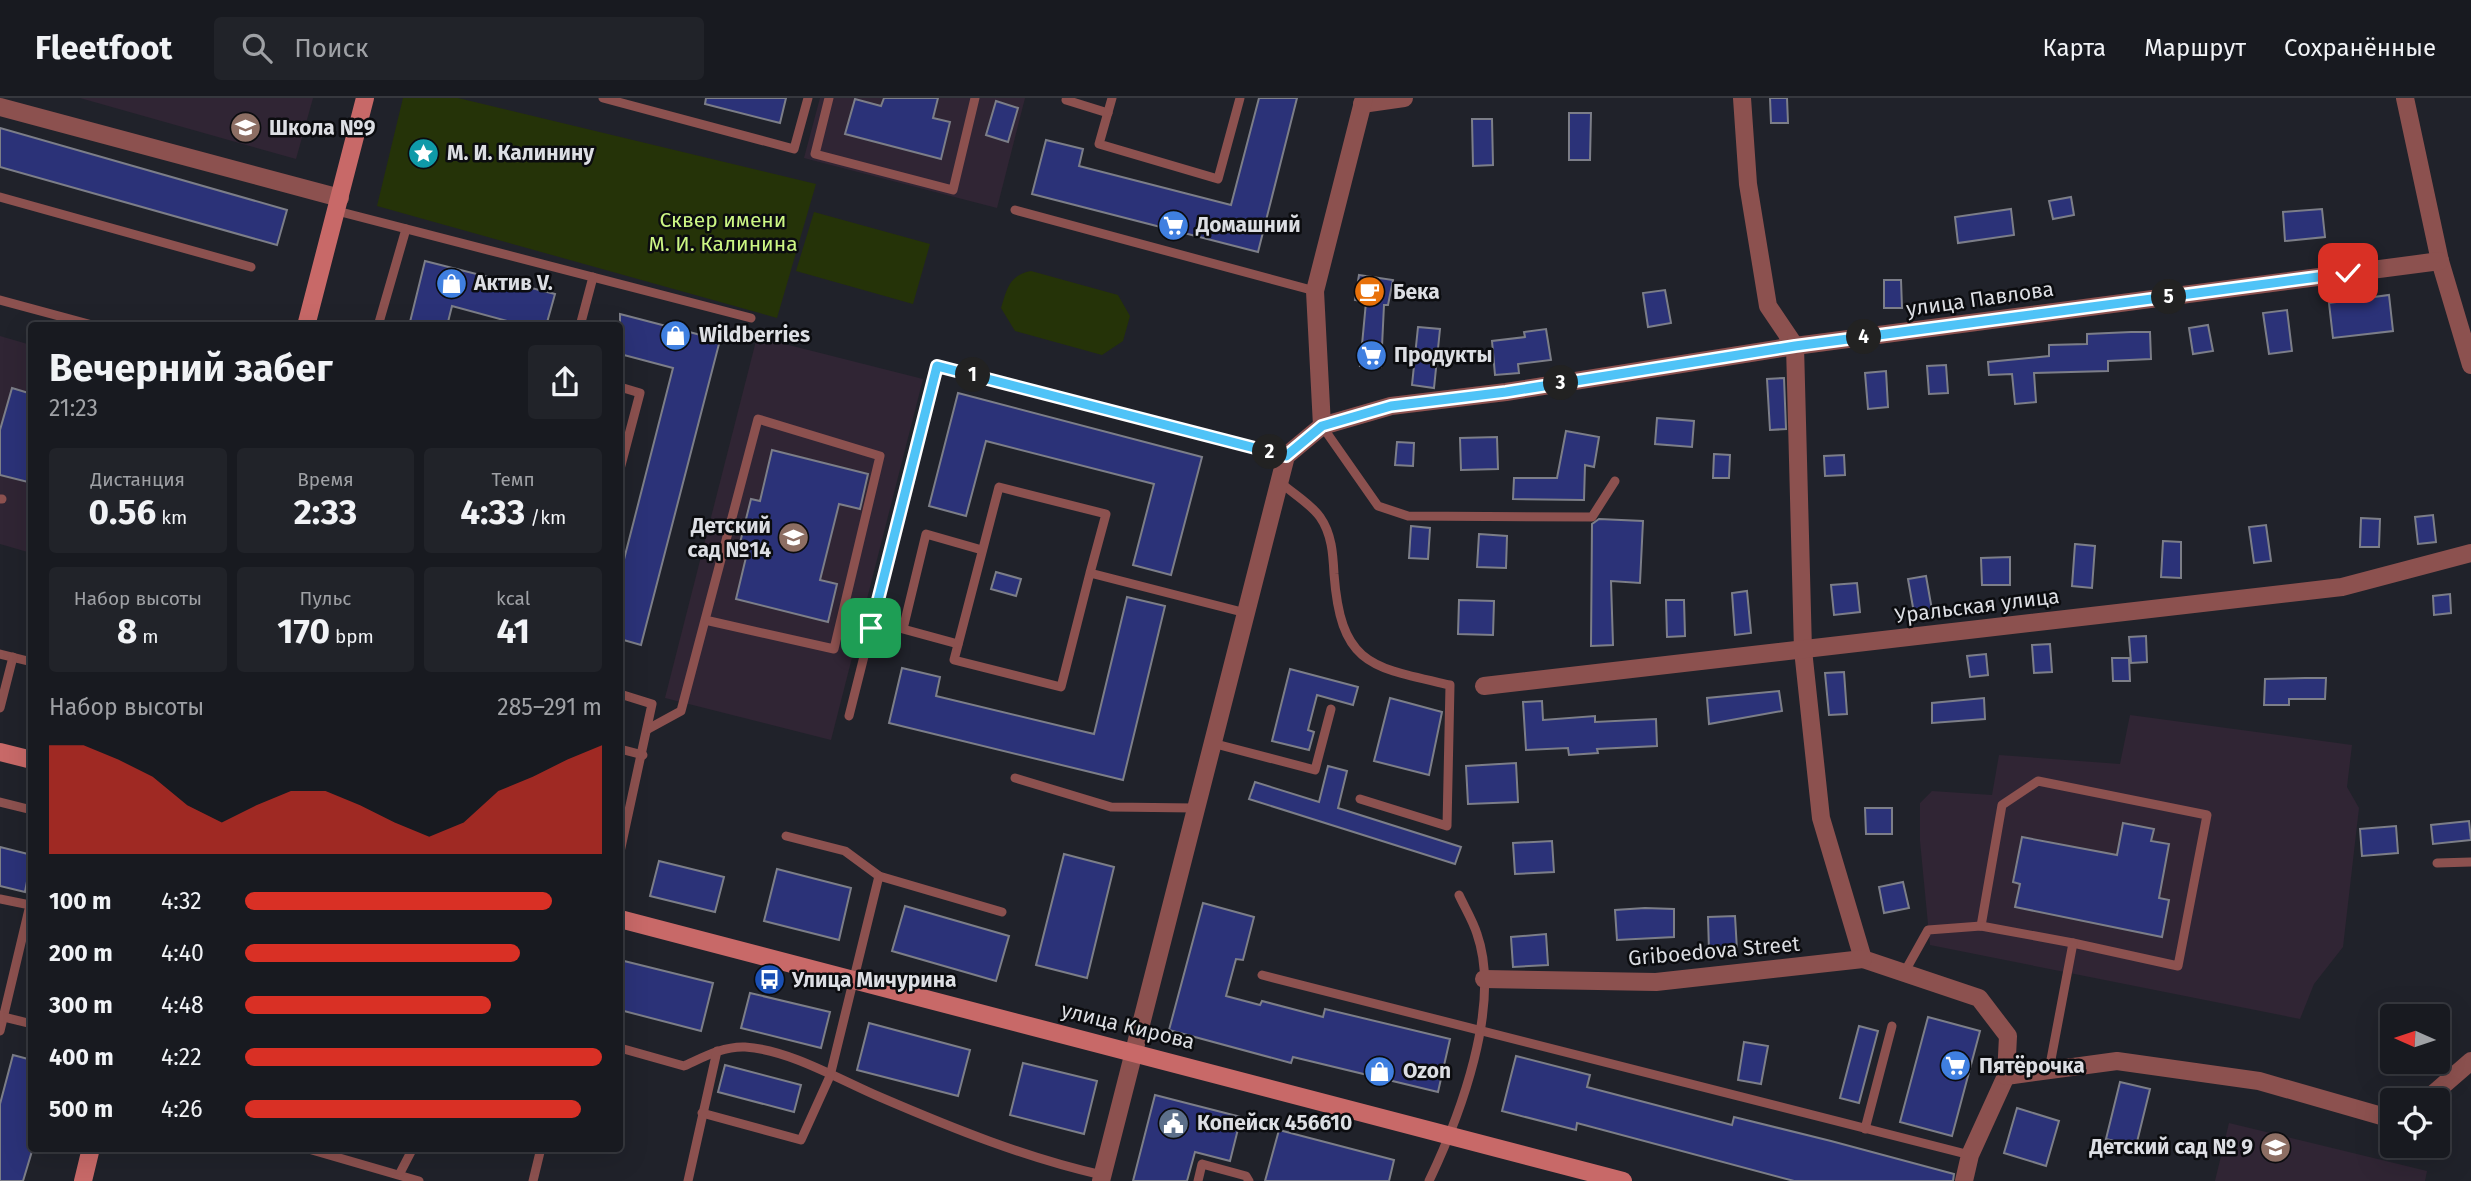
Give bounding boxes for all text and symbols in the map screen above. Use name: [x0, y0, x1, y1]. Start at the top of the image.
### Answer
search box: [214, 17, 704, 80]
text: Fleetfoot: [35, 28, 172, 68]
icon: search: [238, 29, 276, 67]
text: Поиск: [294, 33, 369, 64]
text: Карта: [2043, 34, 2106, 62]
text: Маршрут: [2144, 34, 2246, 62]
text: Сохранённые: [2284, 34, 2436, 62]
school or university icon: Школа №9: [229, 111, 263, 145]
place label: Школа №9: [269, 115, 376, 141]
place icon: М. И. Калинину: [407, 136, 441, 170]
place label: М. И. Калинину: [447, 140, 594, 166]
park label: Сквер имени М. И. Калинина: [648, 207, 798, 257]
supermarket icon: Домашний: [1156, 208, 1190, 242]
place label: Домашний: [1195, 212, 1301, 238]
pin: [2318, 243, 2378, 303]
icon: check: [2329, 254, 2367, 292]
shop icon: Актив V.: [434, 266, 468, 300]
place label: Актив V.: [473, 270, 553, 296]
cafe icon: Бека: [1353, 275, 1387, 309]
street label: улица Павлова: [1905, 276, 2055, 322]
place label: Бека: [1393, 279, 1440, 305]
pin: 5: [2152, 280, 2186, 314]
text: 5: [2163, 285, 2174, 308]
shop icon: Wildberries: [659, 318, 693, 352]
pin: 4: [1846, 320, 1882, 354]
place label: Wildberries: [699, 322, 810, 348]
text: 4: [1858, 325, 1869, 348]
supermarket icon: Продукты: [1354, 338, 1388, 372]
place label: Продукты: [1394, 342, 1492, 368]
text: Вечерний забег: [49, 345, 333, 391]
button: share: [528, 345, 602, 419]
pin: 1: [956, 358, 990, 392]
text: 1: [968, 363, 977, 386]
pin: 3: [1544, 366, 1578, 400]
text: 3: [1556, 371, 1565, 394]
text: 21:23: [49, 394, 98, 422]
pin: 2: [1252, 434, 1288, 470]
text: 2: [1265, 440, 1274, 463]
text: Дистанция: [91, 468, 185, 491]
text: Время: [297, 468, 354, 491]
text: Темп: [492, 468, 535, 491]
text: 0.56: [88, 491, 156, 533]
text: 2:33: [294, 491, 357, 533]
text: 4:33: [460, 491, 525, 533]
text: km: [156, 506, 187, 529]
text: /km: [525, 506, 566, 529]
place label: Детский сад №14: [688, 513, 771, 563]
school or university icon: Детский сад №14: [777, 521, 811, 555]
street label: Уральская улица: [1893, 583, 2061, 629]
text: Набор высоты: [74, 587, 202, 610]
text: Пульс: [300, 587, 351, 610]
text: kcal: [496, 587, 530, 610]
pin: [841, 598, 901, 658]
icon: arrive: [852, 609, 890, 647]
text: 8: [117, 610, 137, 652]
text: 170: [277, 610, 330, 652]
text: 41: [496, 610, 530, 652]
text: m: [137, 625, 159, 648]
text: bpm: [330, 625, 374, 648]
text: Набор высоты: [49, 693, 204, 721]
text: 285–291 m: [497, 693, 602, 721]
text: 100 m: [49, 887, 111, 915]
text: 4:32: [161, 887, 202, 915]
street label: Griboedova Street: [1627, 931, 1801, 971]
text: 200 m: [49, 939, 113, 967]
text: 4:40: [161, 939, 204, 967]
bus stop icon: Улица Мичурина: [752, 963, 786, 997]
place label: Улица Мичурина: [791, 967, 957, 993]
text: 300 m: [49, 991, 113, 1019]
text: 4:48: [161, 991, 204, 1019]
street label: улица Кирова: [1058, 997, 1198, 1055]
north arrow: [2380, 1004, 2450, 1074]
map controls: [2380, 1004, 2450, 1158]
text: 400 m: [49, 1043, 114, 1071]
text: 4:22: [161, 1043, 202, 1071]
supermarket icon: Пятёрочка: [1939, 1049, 1973, 1083]
place label: Пятёрочка: [1979, 1053, 2085, 1079]
shop icon: Ozon: [1363, 1054, 1397, 1088]
place label: Ozon: [1403, 1058, 1451, 1084]
button: locate: [2380, 1088, 2450, 1158]
text: 500 m: [49, 1095, 113, 1123]
text: 4:26: [161, 1095, 202, 1123]
public building icon: Копейск 456610: [1157, 1106, 1191, 1140]
place label: Копейск 456610: [1197, 1110, 1352, 1136]
school or university icon: Детский сад № 9: [2259, 1130, 2293, 1164]
place label: Детский сад № 9: [2088, 1134, 2253, 1160]

